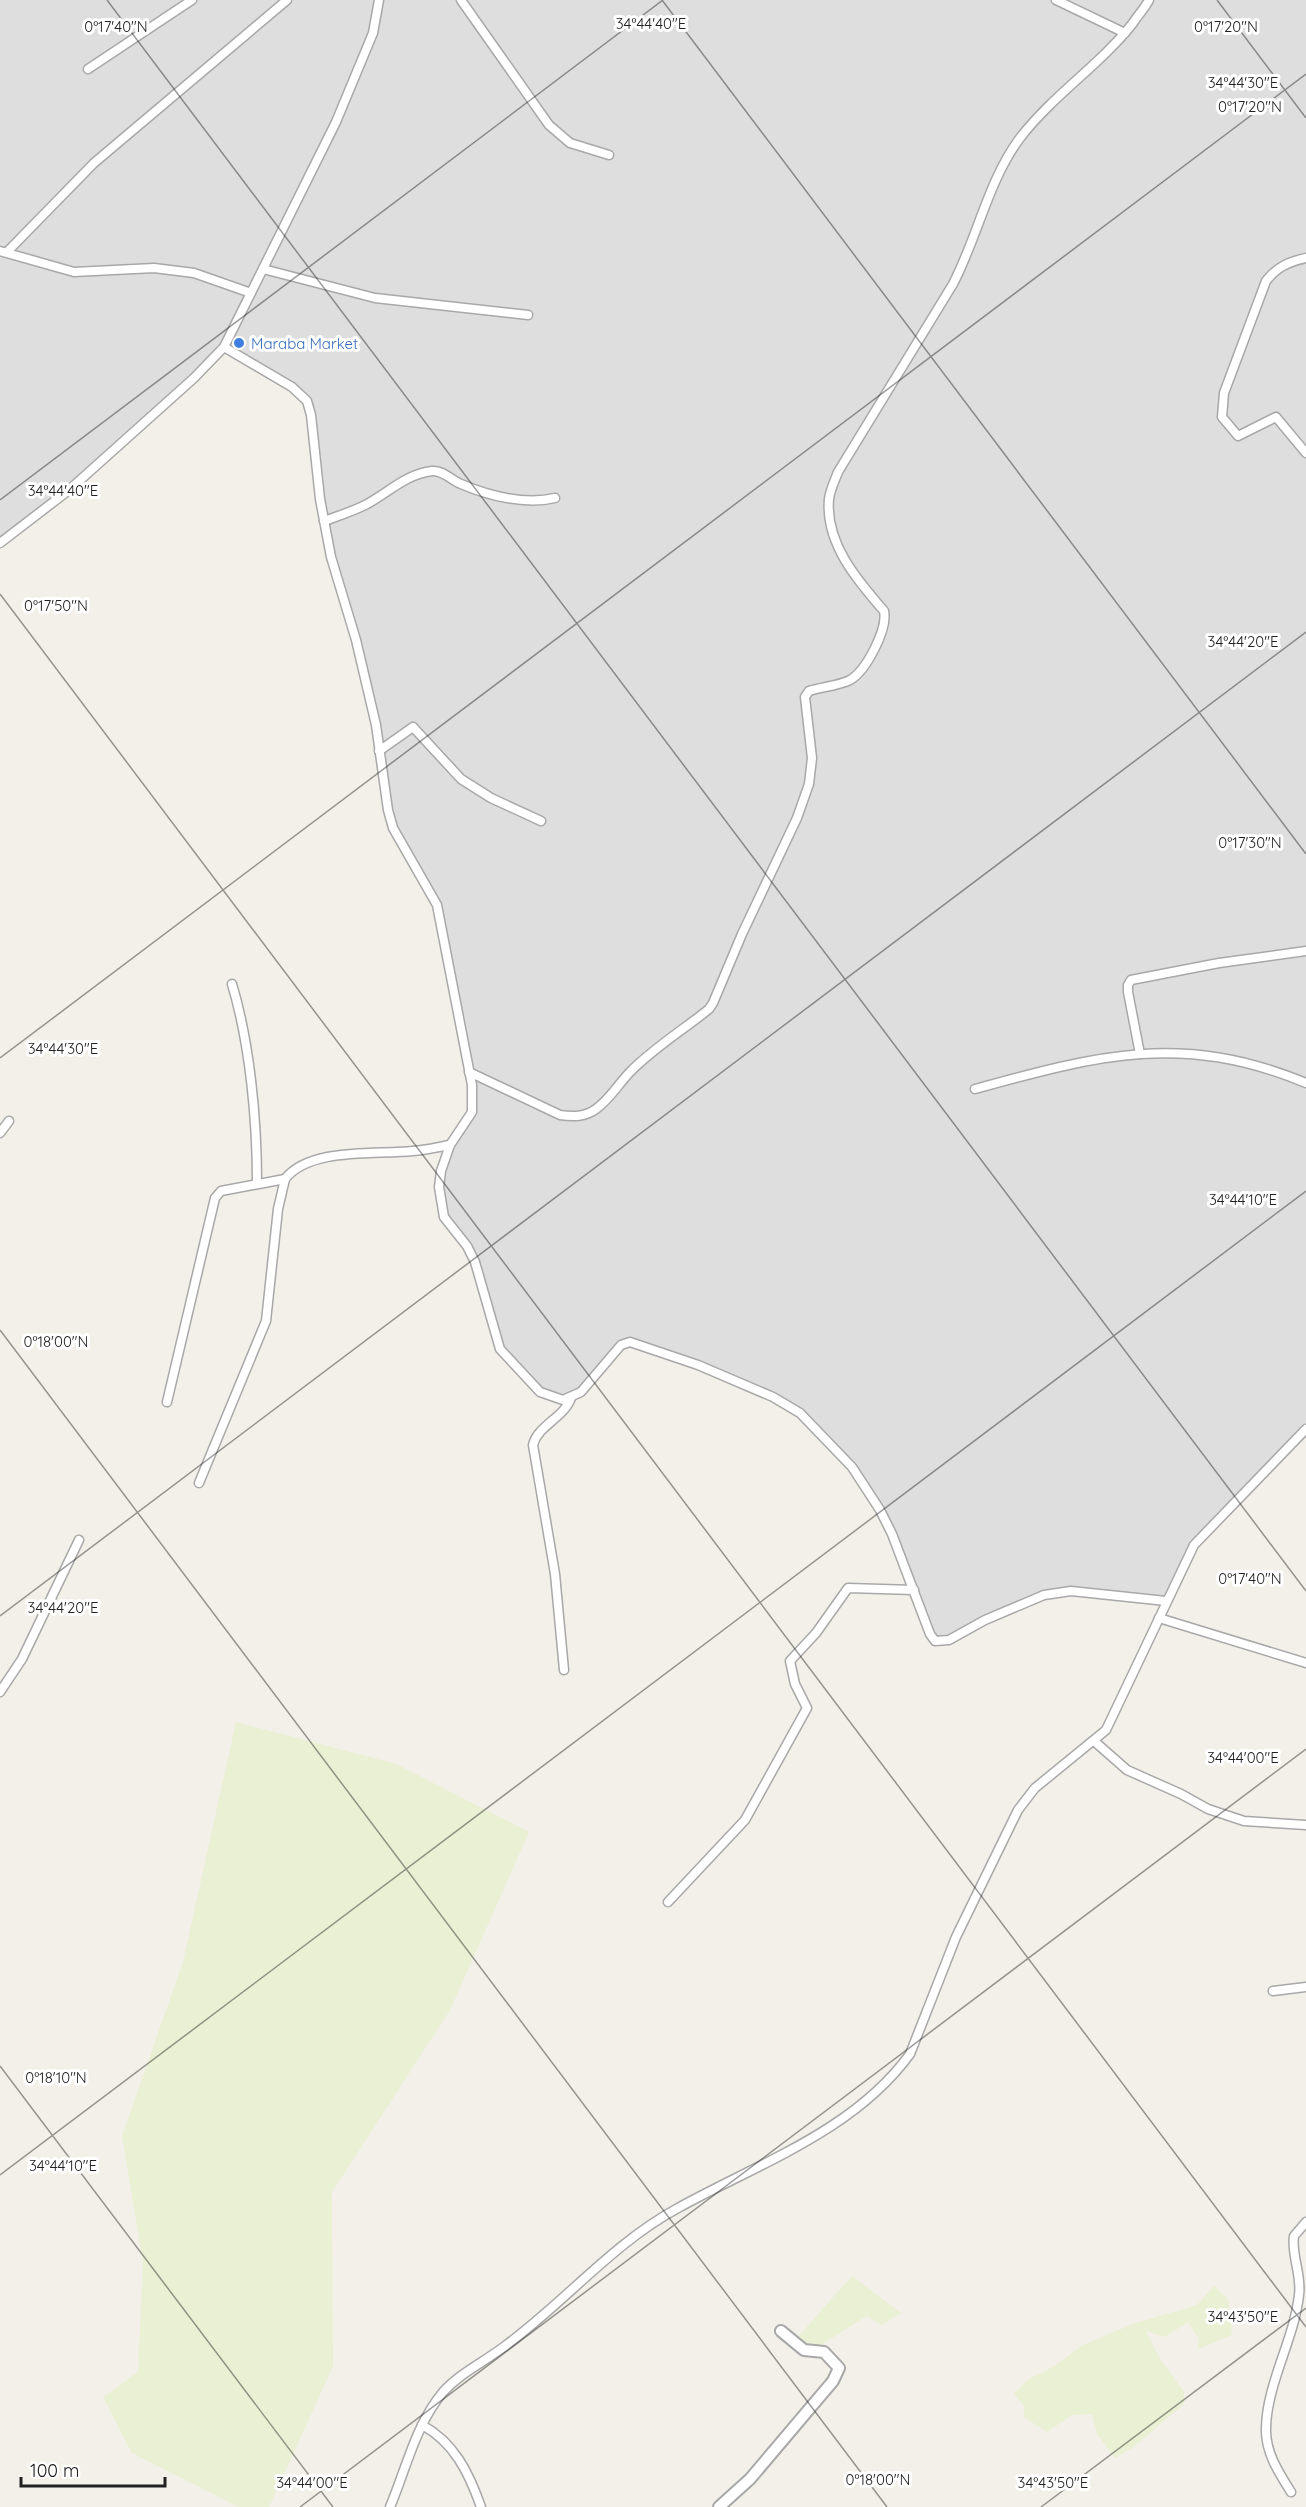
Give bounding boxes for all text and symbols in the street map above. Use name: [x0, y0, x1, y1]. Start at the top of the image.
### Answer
text: 34°44'40"E: [616, 14, 686, 33]
text: 0°17'40"N: [84, 17, 148, 36]
text: 0°17'20"N: [1194, 17, 1258, 36]
text: 34°44'30"E: [1208, 73, 1278, 92]
text: 0°17'20"N: [1218, 97, 1282, 116]
place label: Maraba Market: [251, 334, 358, 353]
marker: Maraba Market: [232, 336, 246, 350]
text: 34°44'40"E: [28, 481, 98, 500]
text: 0°17'50"N: [24, 596, 88, 615]
text: 34°44'20"E: [1208, 632, 1278, 651]
text: 0°17'30"N: [1218, 833, 1282, 852]
text: 34°44'30"E: [28, 1039, 98, 1058]
text: 34°44'10"E: [1209, 1190, 1277, 1209]
text: 0°18'00"N: [24, 1332, 88, 1351]
text: 0°17'40"N: [1218, 1569, 1282, 1588]
text: 34°44'20"E: [28, 1598, 98, 1617]
text: 34°44'00"E: [1207, 1748, 1279, 1767]
text: 0°18'10"N: [25, 2068, 87, 2087]
text: 34°44'10"E: [29, 2156, 97, 2175]
text: 34°43'50"E: [1208, 2307, 1278, 2326]
scale bar: [21, 2450, 165, 2488]
text: 100 m: [30, 2459, 79, 2482]
text: 0°18'00"N: [846, 2470, 910, 2489]
text: 34°44'00"E: [276, 2473, 348, 2492]
text: 34°43'50"E: [1018, 2473, 1088, 2492]

